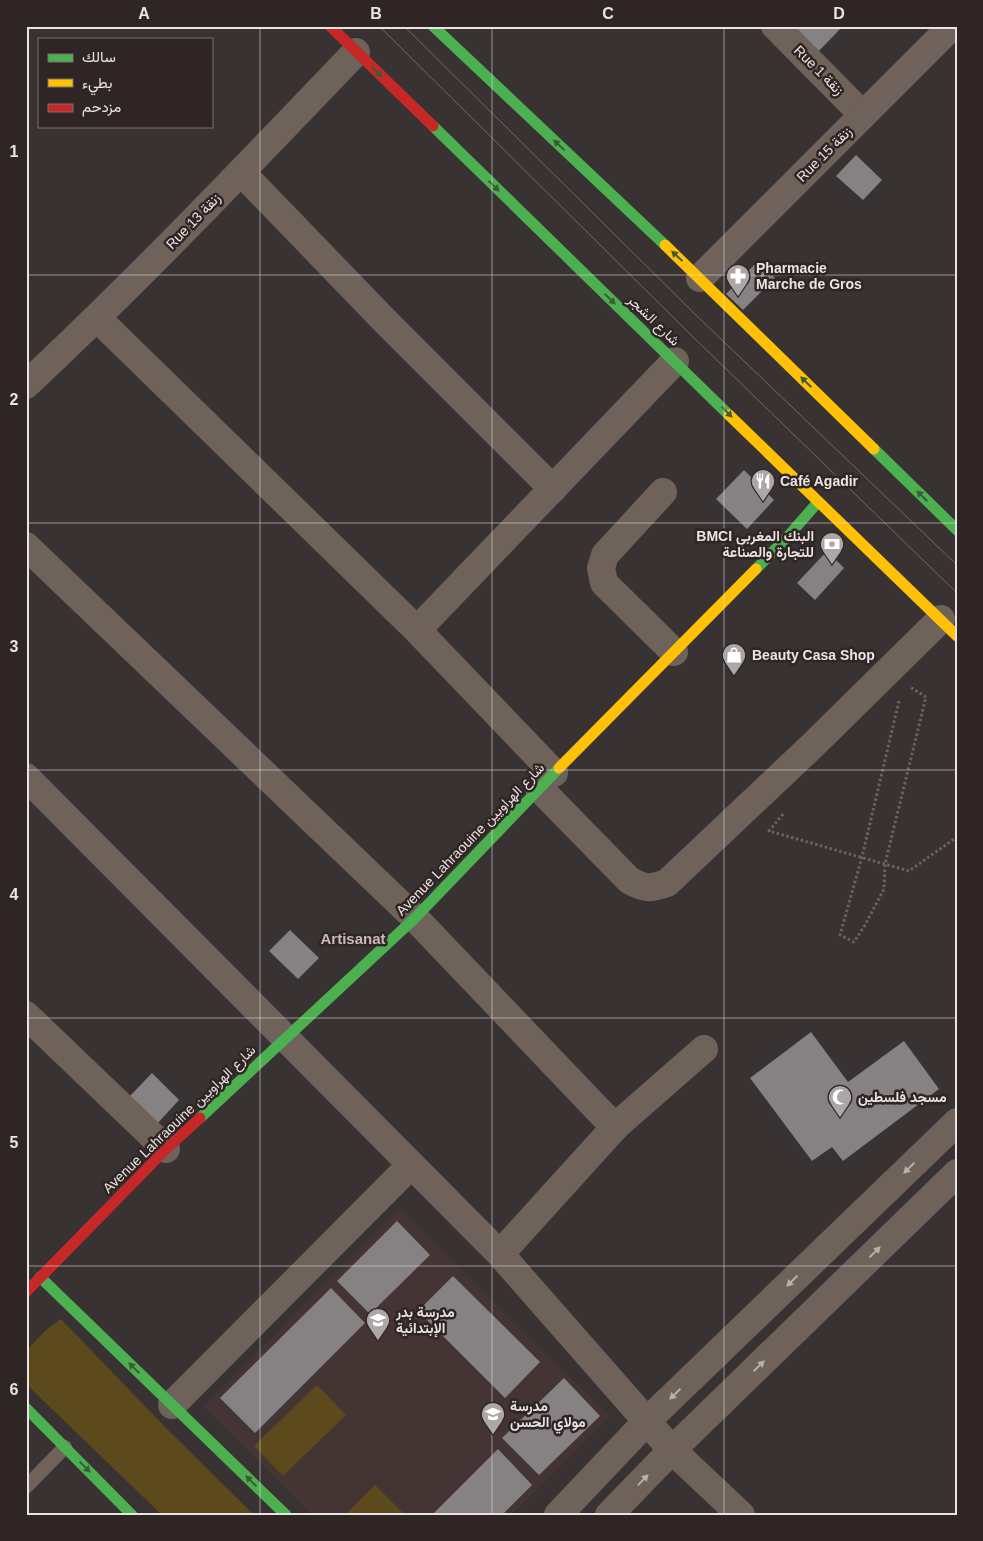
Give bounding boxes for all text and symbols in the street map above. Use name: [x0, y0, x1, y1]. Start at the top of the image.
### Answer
text: A: [138, 5, 150, 22]
text: B: [370, 5, 382, 22]
text: C: [602, 5, 614, 22]
text: D: [833, 5, 845, 22]
legend: [38, 38, 212, 128]
street label: Rue 1 زنقة: [790, 42, 847, 99]
text: سالك: [82, 48, 116, 65]
one-way arrow: [371, 66, 383, 78]
text: بطيء: [82, 74, 112, 96]
text: مزدحم: [82, 98, 121, 117]
street label: Rue 15 زنقة: [793, 123, 856, 186]
one-way arrow: [553, 139, 565, 151]
text: 1: [10, 143, 19, 160]
one-way arrow: [487, 179, 499, 191]
street label: Rue 13 زنقة: [163, 190, 224, 253]
one-way arrow: [671, 250, 683, 262]
place label: Pharmacie Marche de Gros: [756, 260, 862, 292]
pharmacy icon: Pharmacie Marche de Gros: [725, 263, 751, 297]
street label: شارع الشجر: [622, 291, 683, 351]
one-way arrow: [604, 293, 616, 305]
one-way arrow: [800, 376, 812, 388]
text: 2: [10, 391, 19, 408]
one-way arrow: [720, 406, 732, 418]
restaurant icon: Café Agadir: [750, 468, 776, 502]
place label: Café Agadir: [780, 473, 859, 489]
one-way arrow: [916, 490, 928, 502]
place label: BMCI البنك المغربي للتجارة والصناعة: [696, 528, 814, 561]
bank icon: BMCI البنك المغربي للتجارة والصناعة: [819, 531, 845, 565]
text: 3: [10, 638, 19, 655]
shop icon: Beauty Casa Shop: [721, 642, 747, 676]
place label: Beauty Casa Shop: [752, 647, 875, 663]
street label: Avenue Lahraouine شارع الهراويين: [393, 759, 549, 921]
text: 4: [10, 886, 19, 903]
district label: Artisanat: [320, 930, 386, 947]
street label: Avenue Lahraouine شارع الهراويين: [99, 1042, 261, 1198]
mosque icon: مسجد فلسطين: [827, 1084, 853, 1118]
place label: مسجد فلسطين: [858, 1089, 947, 1106]
text: 5: [10, 1134, 19, 1151]
one-way arrow: [903, 1162, 915, 1174]
one-way arrow: [869, 1246, 881, 1258]
one-way arrow: [786, 1275, 798, 1287]
place label: مدرسة بدر الإبتدائية: [395, 1304, 455, 1338]
school or university icon: مدرسة بدر الإبتدائية: [365, 1307, 391, 1341]
one-way arrow: [752, 1360, 764, 1372]
one-way arrow: [128, 1362, 140, 1374]
text: 6: [10, 1381, 19, 1398]
one-way arrow: [669, 1388, 681, 1400]
place label: مدرسة مولاي الحسن: [510, 1398, 586, 1434]
school or university icon: مدرسة مولاي الحسن: [480, 1401, 506, 1435]
one-way arrow: [79, 1461, 91, 1473]
one-way arrow: [637, 1474, 649, 1486]
one-way arrow: [245, 1475, 257, 1487]

